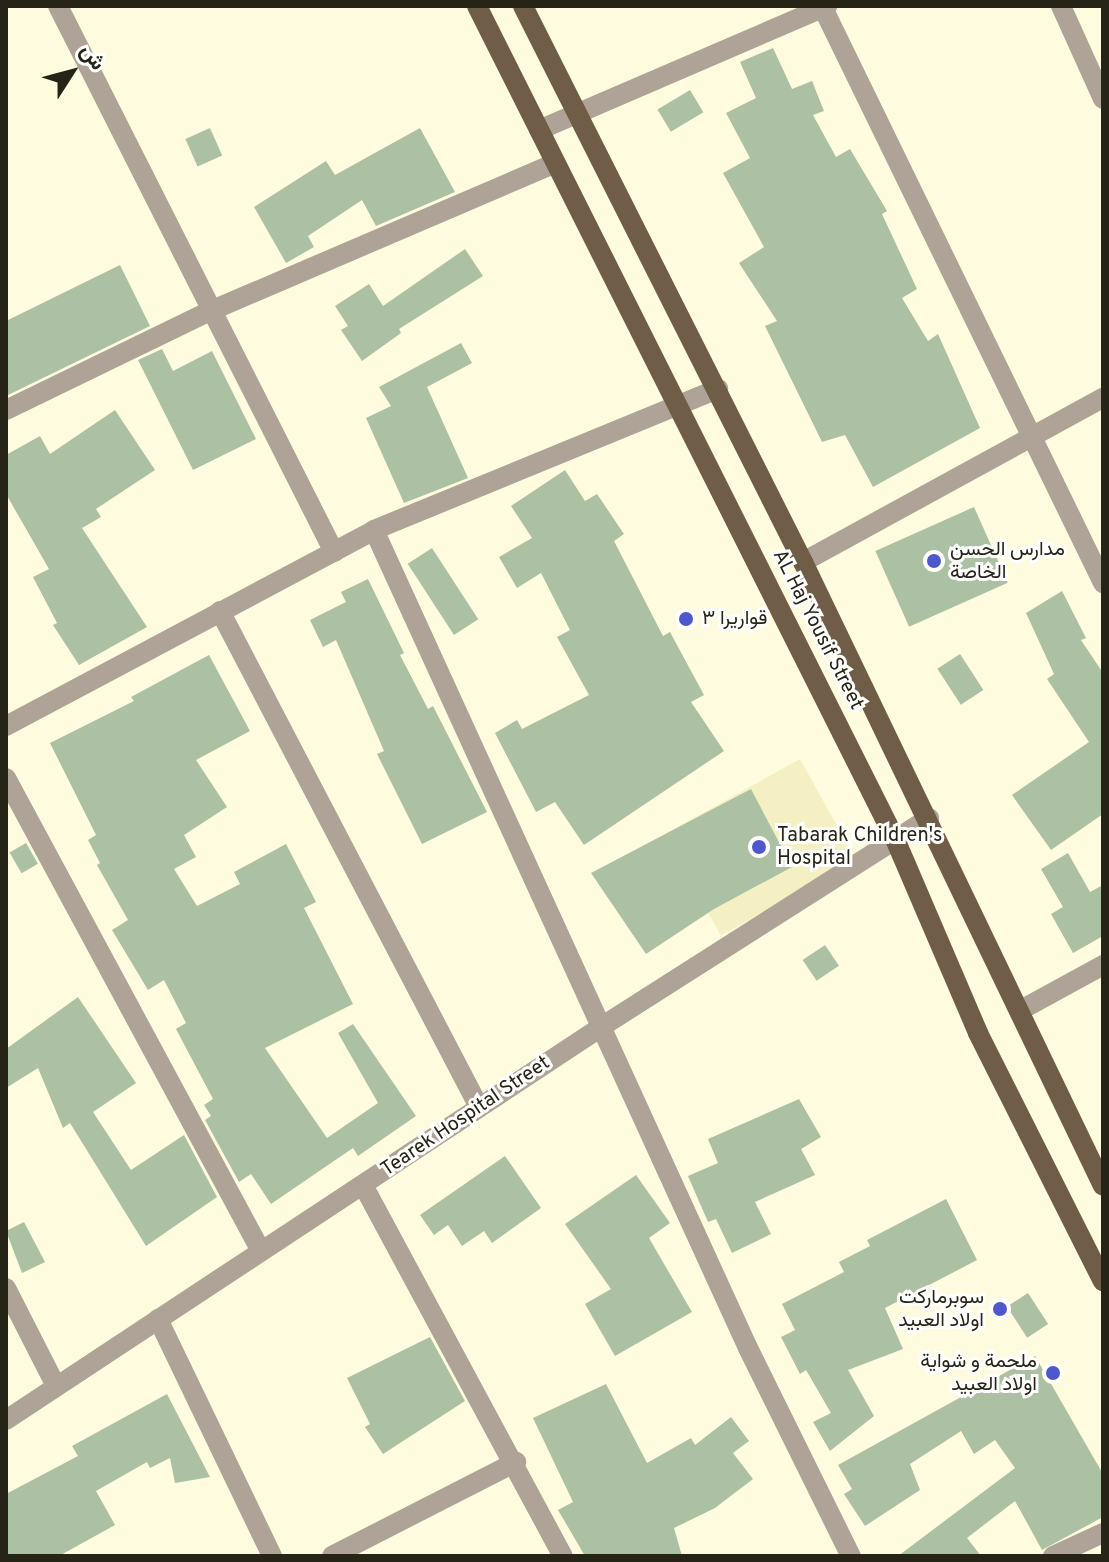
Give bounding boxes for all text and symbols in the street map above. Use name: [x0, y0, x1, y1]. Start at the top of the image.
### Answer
north arrow: [32, 32, 112, 112]
text: ش: [73, 39, 111, 76]
place label: مدارس الحسن الخاصة: [950, 538, 1065, 585]
street label: AL Haj Yousif Street: [766, 545, 868, 715]
marker: مدارس الحسن الخاصة: [925, 552, 943, 570]
place label: قواريرا ٣: [702, 607, 767, 631]
marker: قواريرا ٣: [677, 610, 695, 628]
place label: Tabarak Children's Hospital: [777, 824, 942, 871]
marker: Tabarak Children's Hospital: [748, 836, 770, 858]
street label: Tearek Hospital Street: [377, 1052, 555, 1182]
place label: سوبرماركت اولاد العبيد: [898, 1286, 984, 1333]
marker: سوبرماركت اولاد العبيد: [991, 1300, 1009, 1318]
place label: ملحمة و شواية اولاد العبيد: [920, 1350, 1037, 1397]
marker: ملحمة و شواية اولاد العبيد: [1044, 1364, 1062, 1382]

